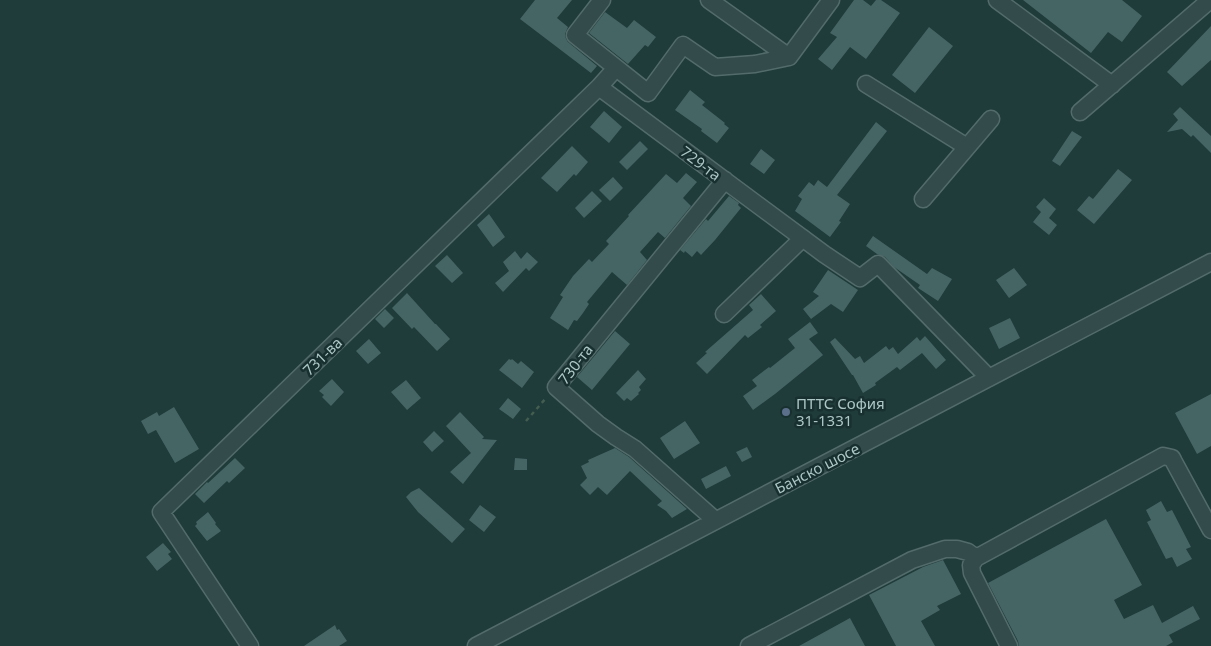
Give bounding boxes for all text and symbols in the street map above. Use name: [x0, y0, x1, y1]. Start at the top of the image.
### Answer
street label: 729-та: [677, 141, 725, 185]
street label: 731-ва: [298, 332, 346, 380]
street label: 730-та: [553, 340, 597, 388]
place label: ПТТС София 31-1331: [796, 393, 885, 430]
marker: ПТТС София 31-1331: [780, 406, 792, 418]
street label: Банско шосе: [771, 438, 863, 498]

